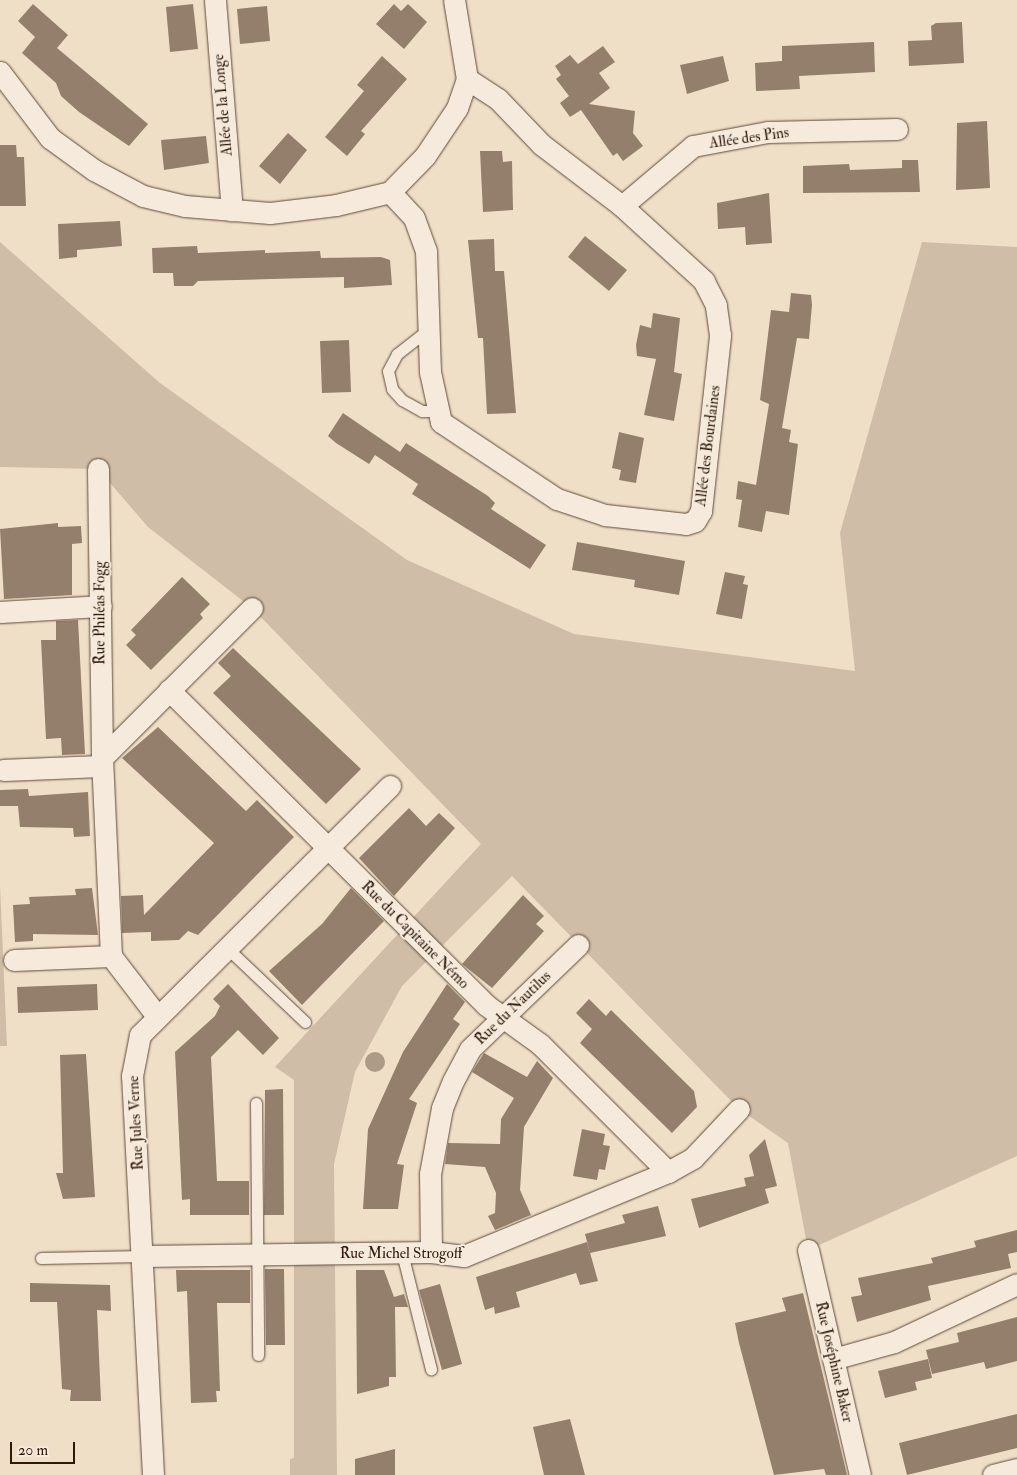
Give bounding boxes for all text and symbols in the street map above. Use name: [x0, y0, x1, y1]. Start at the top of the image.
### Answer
street label: Allée de la Longe: [210, 53, 236, 157]
street label: Allée des Pins: [708, 123, 790, 153]
street label: Allée des Bourdaines: [692, 384, 724, 508]
street label: Rue Philéas Fogg: [91, 561, 109, 665]
street label: Rue du Capitaine Némo: [357, 877, 473, 993]
street label: Rue du Nautilus: [471, 967, 555, 1049]
street label: Rue Jules Verne: [125, 1075, 147, 1171]
street label: Rue Michel Strogoff: [340, 1245, 462, 1263]
street label: Rue Joséphine Baker: [811, 1300, 857, 1424]
scale bar: [12, 1432, 78, 1464]
text: 20 m: [18, 1441, 48, 1460]

